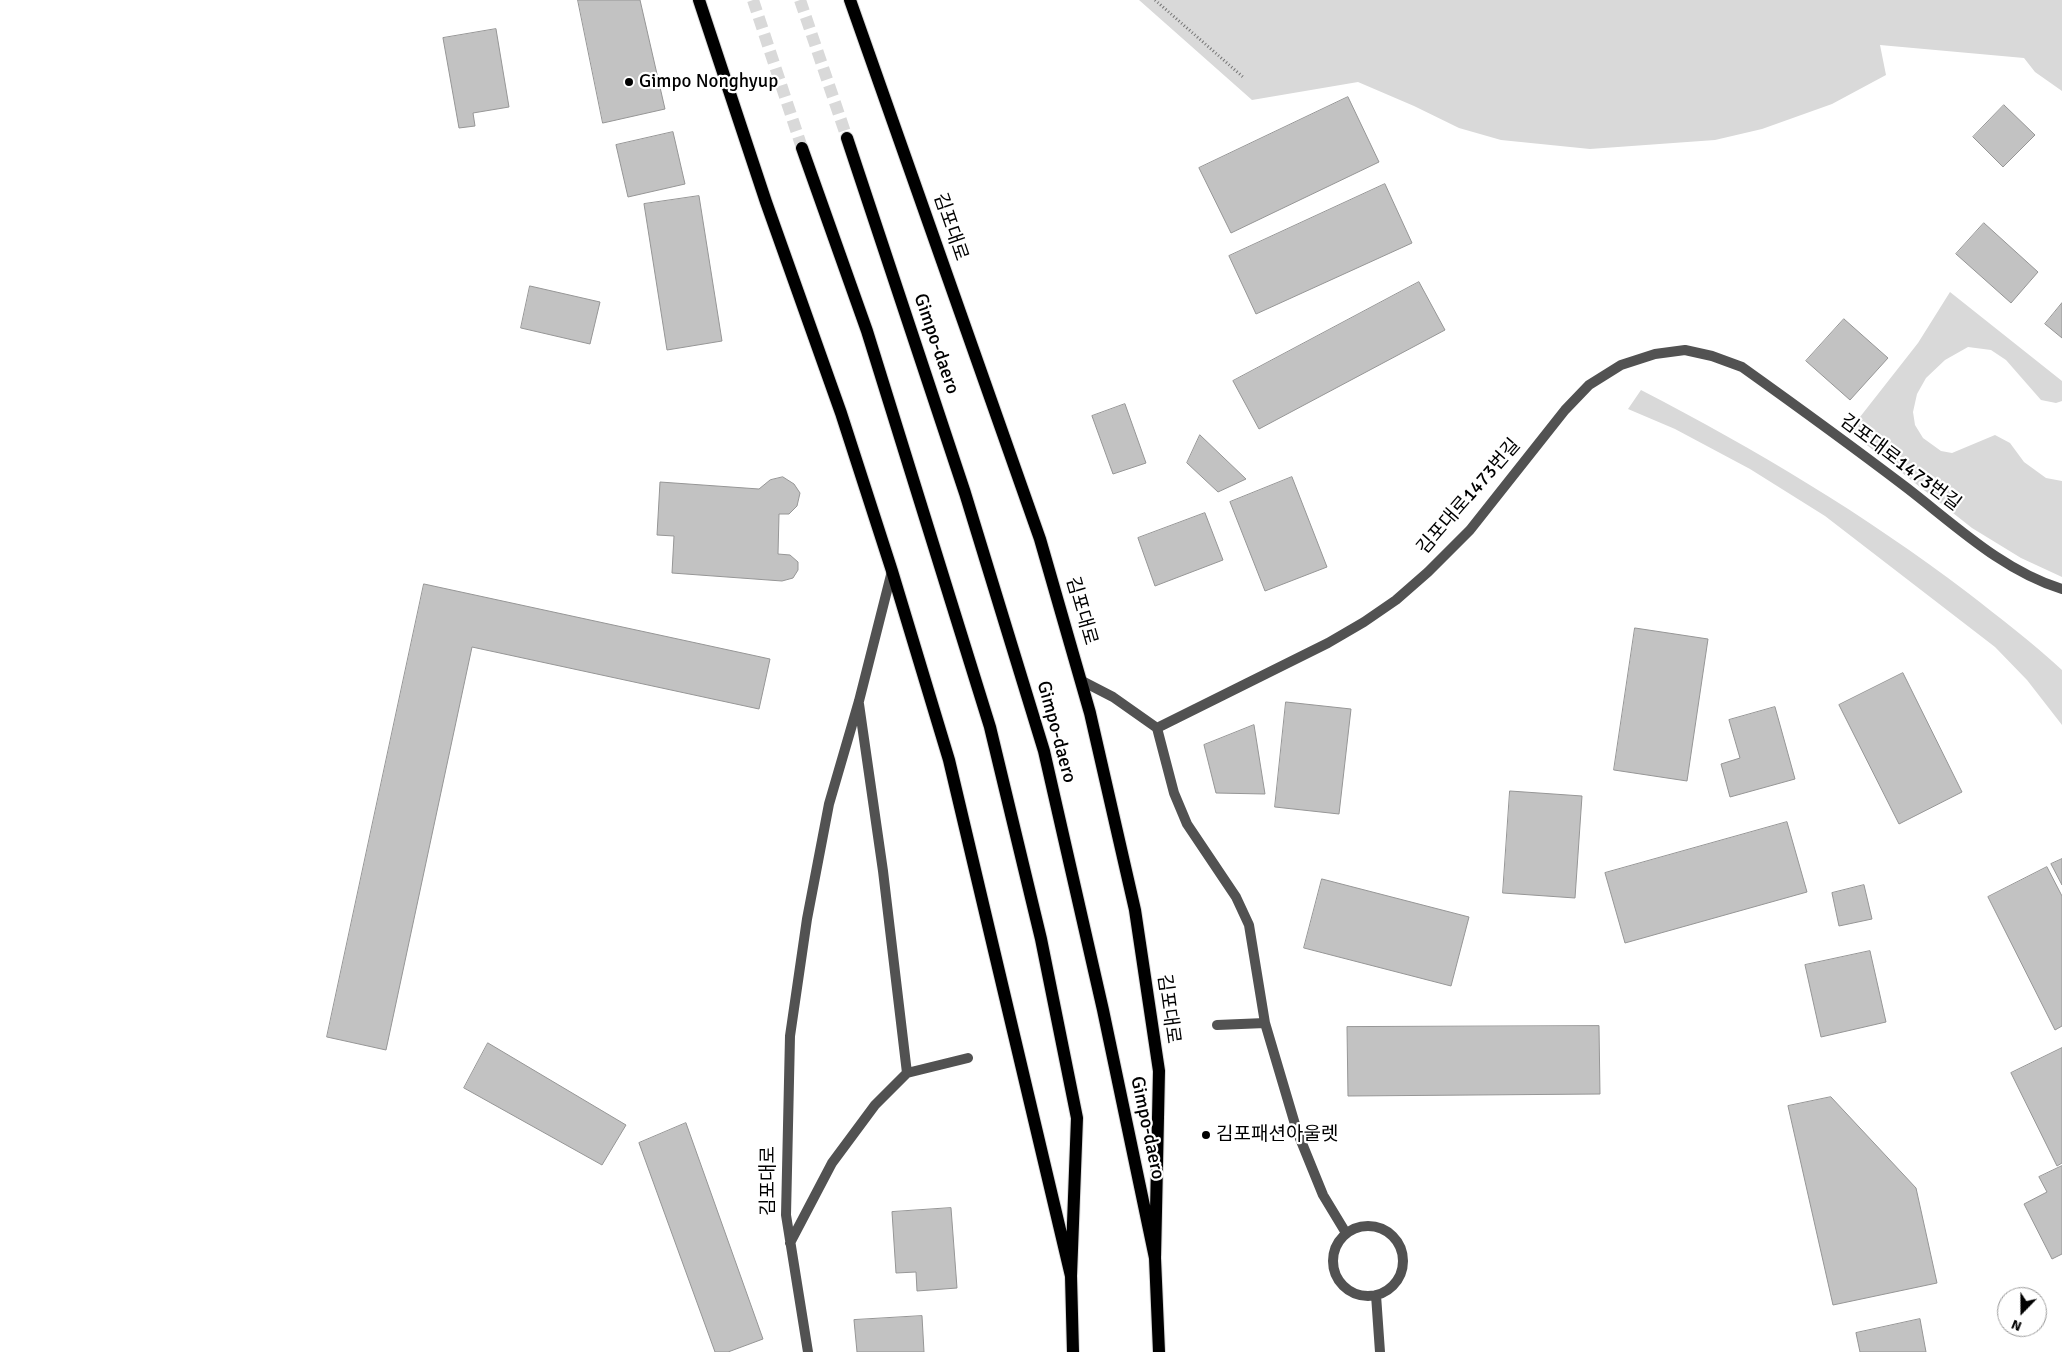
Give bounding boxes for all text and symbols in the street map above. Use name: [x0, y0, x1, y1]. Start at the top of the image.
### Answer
place label: Gimpo Nonghyup: [639, 71, 778, 93]
marker: Gimpo Nonghyup: [623, 76, 635, 88]
street label: 김포대로: [928, 190, 972, 264]
street label: Gimpo-daero: [908, 291, 964, 397]
street label: 김포대로1473번길: [1835, 410, 1965, 516]
street label: 김포대로1473번길: [1413, 434, 1525, 560]
street label: 김포대로: [1060, 574, 1102, 648]
street label: Gimpo-daero: [1031, 678, 1081, 786]
street label: 김포대로: [1152, 973, 1184, 1045]
street label: Gimpo-daero: [1125, 1074, 1169, 1182]
place label: 김포패션아울렛: [1216, 1124, 1338, 1146]
marker: 김포패션아울렛: [1200, 1129, 1212, 1141]
street label: 김포대로: [758, 1146, 780, 1216]
north arrow: [1997, 1287, 2047, 1337]
text: N: [2009, 1316, 2024, 1335]

